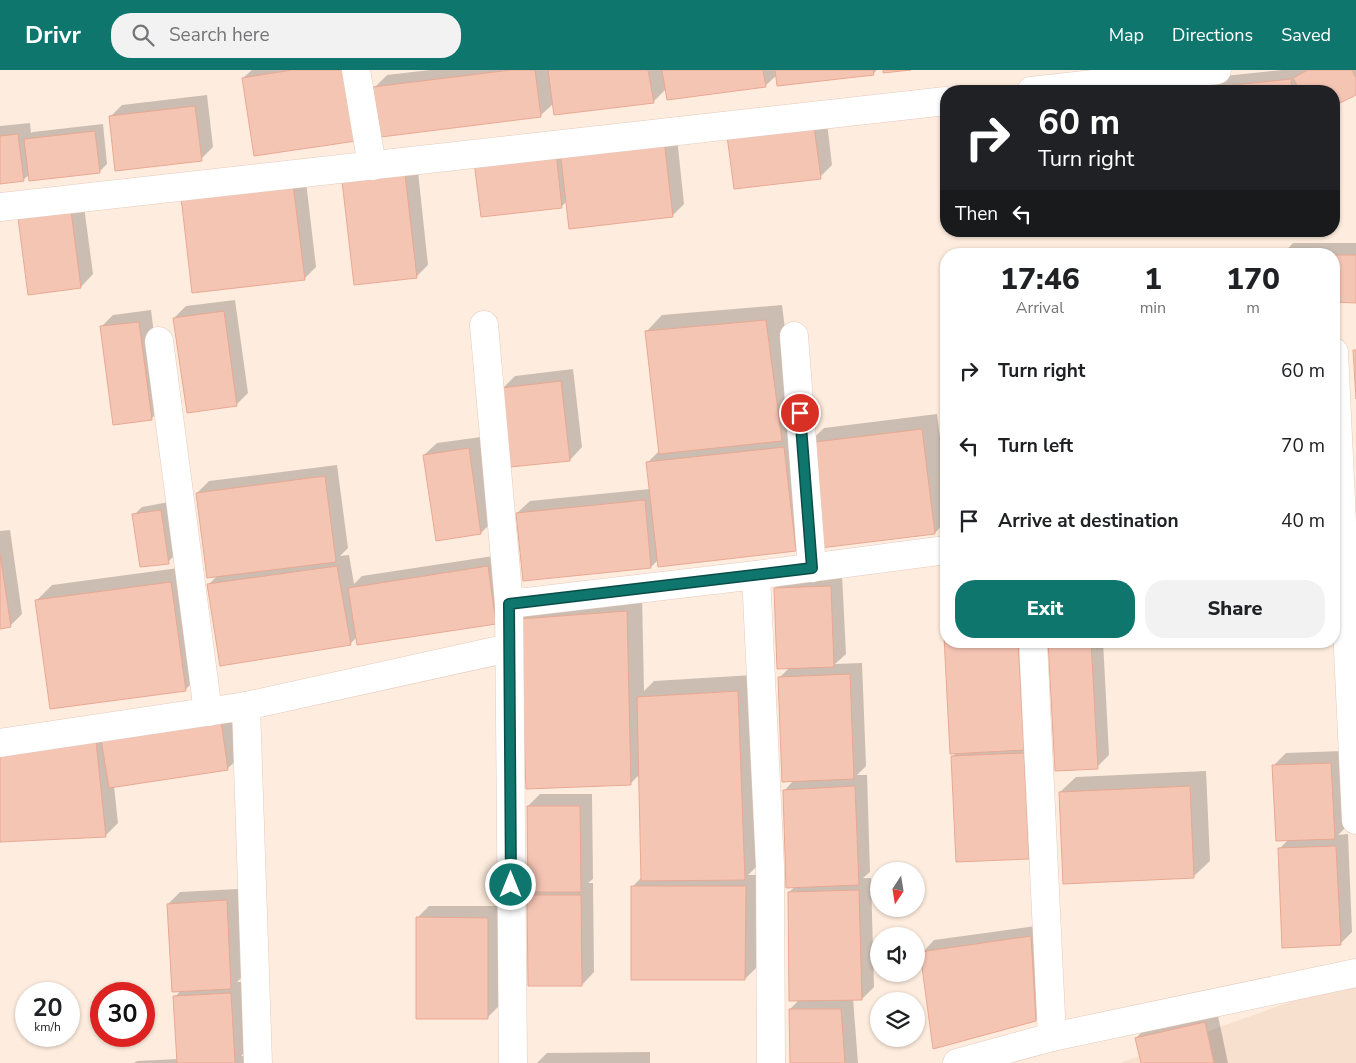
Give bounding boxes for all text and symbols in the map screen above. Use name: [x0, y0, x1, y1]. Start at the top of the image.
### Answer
search box: [111, 13, 461, 58]
text: Drivr: [25, 19, 81, 51]
icon: search: [129, 21, 157, 49]
text: Search here: [169, 22, 270, 48]
text: Map: [1109, 23, 1144, 47]
text: Directions: [1172, 23, 1253, 47]
text: Saved: [1281, 23, 1331, 47]
text: 60 m: [1038, 99, 1120, 146]
icon: right: [955, 105, 1020, 170]
text: Turn right: [1038, 144, 1134, 174]
icon: left: [1008, 200, 1036, 228]
text: Then: [955, 201, 998, 227]
text: 17:46: [1000, 259, 1080, 300]
text: 1: [1144, 259, 1162, 300]
text: 170: [1226, 259, 1280, 300]
text: Arrival: [1016, 297, 1064, 319]
text: min: [1140, 297, 1166, 319]
text: m: [1246, 297, 1260, 319]
icon: right: [955, 357, 983, 385]
text: Turn right: [998, 358, 1085, 384]
text: 60 m: [1281, 358, 1325, 384]
pin: [779, 392, 821, 434]
icon: arrive: [786, 399, 814, 427]
icon: left: [955, 432, 983, 460]
text: Turn left: [998, 433, 1073, 459]
text: 70 m: [1281, 433, 1325, 459]
icon: arrive: [955, 507, 983, 535]
text: Arrive at destination: [998, 508, 1179, 534]
text: 40 m: [1281, 508, 1325, 534]
button: Exit: [955, 580, 1135, 638]
button: Share: [1145, 580, 1325, 638]
position arrow: [484, 858, 536, 910]
north arrow: [870, 862, 925, 918]
map controls: [870, 862, 925, 1047]
button: sound: [870, 927, 925, 982]
speed limit sign: 30: [90, 982, 155, 1047]
text: 20: [32, 991, 63, 1025]
button: layers: [870, 992, 925, 1047]
text: km/h: [34, 1019, 61, 1035]

